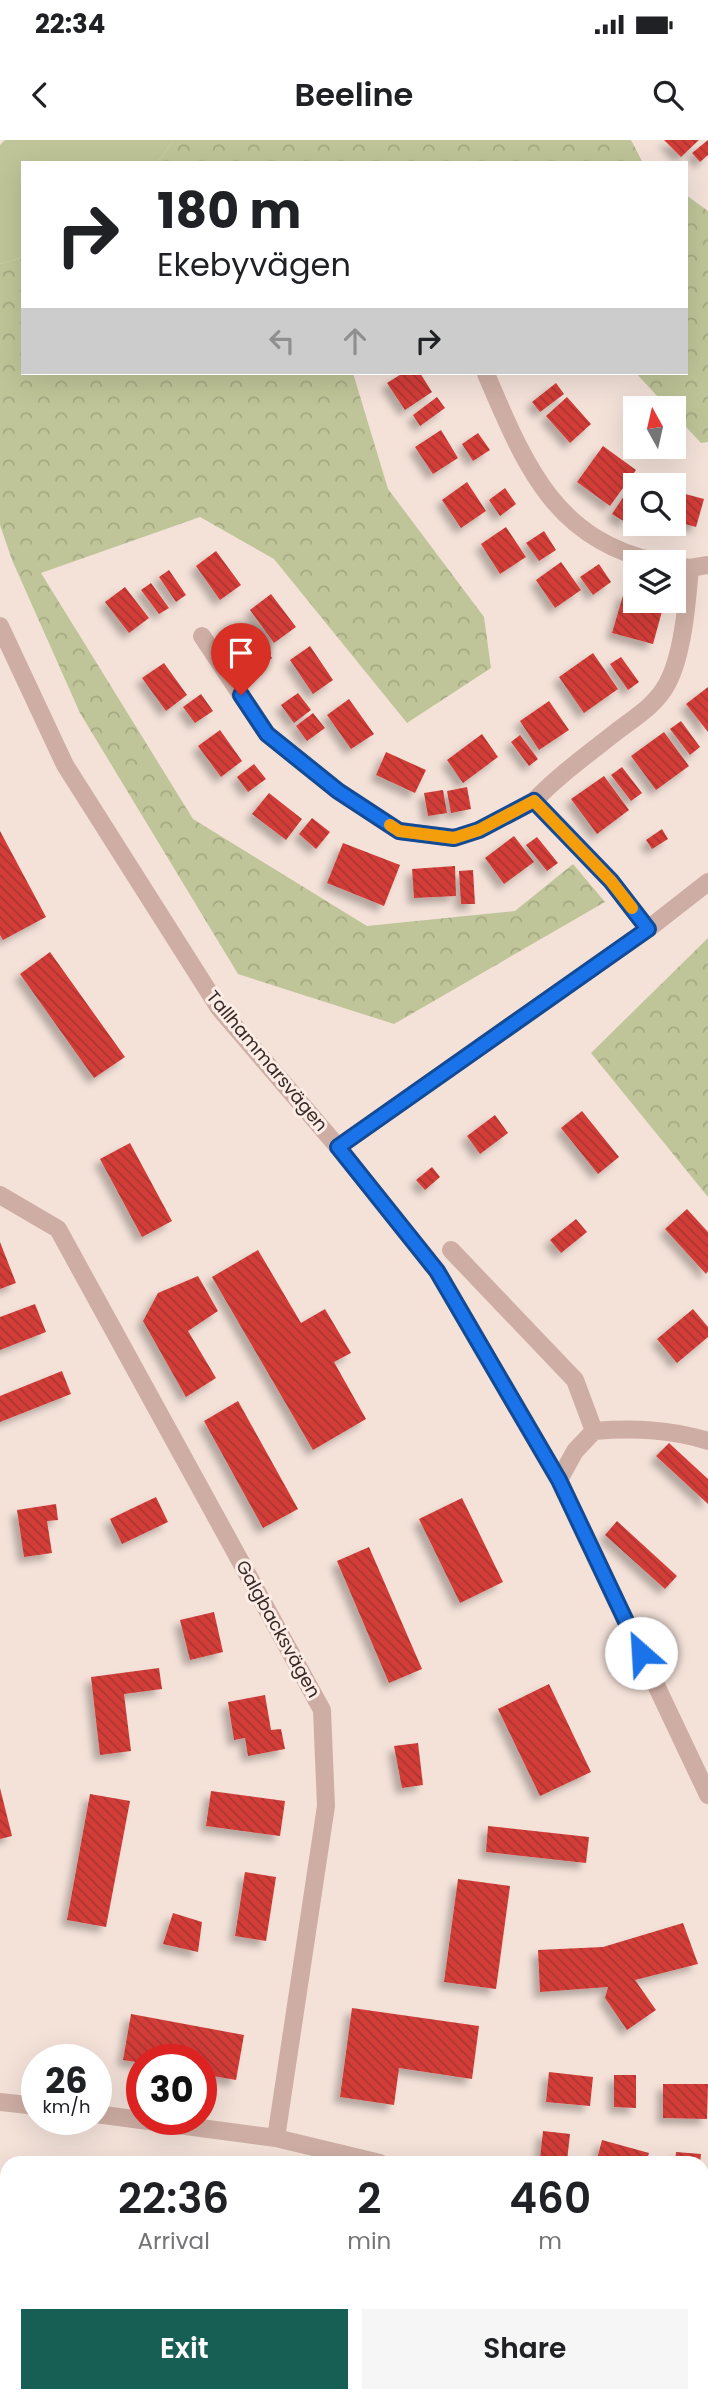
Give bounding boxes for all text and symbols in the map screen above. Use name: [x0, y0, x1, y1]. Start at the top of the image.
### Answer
text: 22:34: [35, 6, 105, 42]
text: Beeline: [295, 72, 413, 117]
icon: back: [21, 76, 59, 114]
icon: search: [649, 76, 687, 114]
text: 180 m: [157, 177, 301, 245]
icon: right: [42, 189, 133, 280]
text: Ekebyvägen: [157, 242, 351, 287]
icon: left: [263, 322, 301, 360]
icon: ahead: [336, 322, 374, 360]
icon: right: [409, 322, 447, 360]
north arrow: [623, 396, 686, 458]
map controls: [623, 396, 686, 613]
button: search: [623, 473, 686, 536]
button: layers: [623, 550, 686, 613]
pin: [211, 623, 271, 695]
icon: arrive: [222, 634, 260, 672]
street label: Tallhammarsvägen: [201, 985, 334, 1136]
street label: Galgbacksvägen: [230, 1555, 327, 1702]
position arrow: [604, 1616, 678, 1690]
speed limit sign: 30: [126, 2044, 217, 2135]
text: 26: [45, 2056, 88, 2105]
text: km/h: [43, 2094, 90, 2119]
text: 22:36: [118, 2169, 229, 2228]
text: 2: [357, 2169, 381, 2228]
text: 460: [509, 2169, 591, 2228]
text: Arrival: [137, 2225, 210, 2257]
text: min: [347, 2225, 391, 2257]
text: m: [538, 2225, 562, 2257]
button: Exit: [21, 2309, 348, 2389]
button: Share: [362, 2309, 688, 2389]

